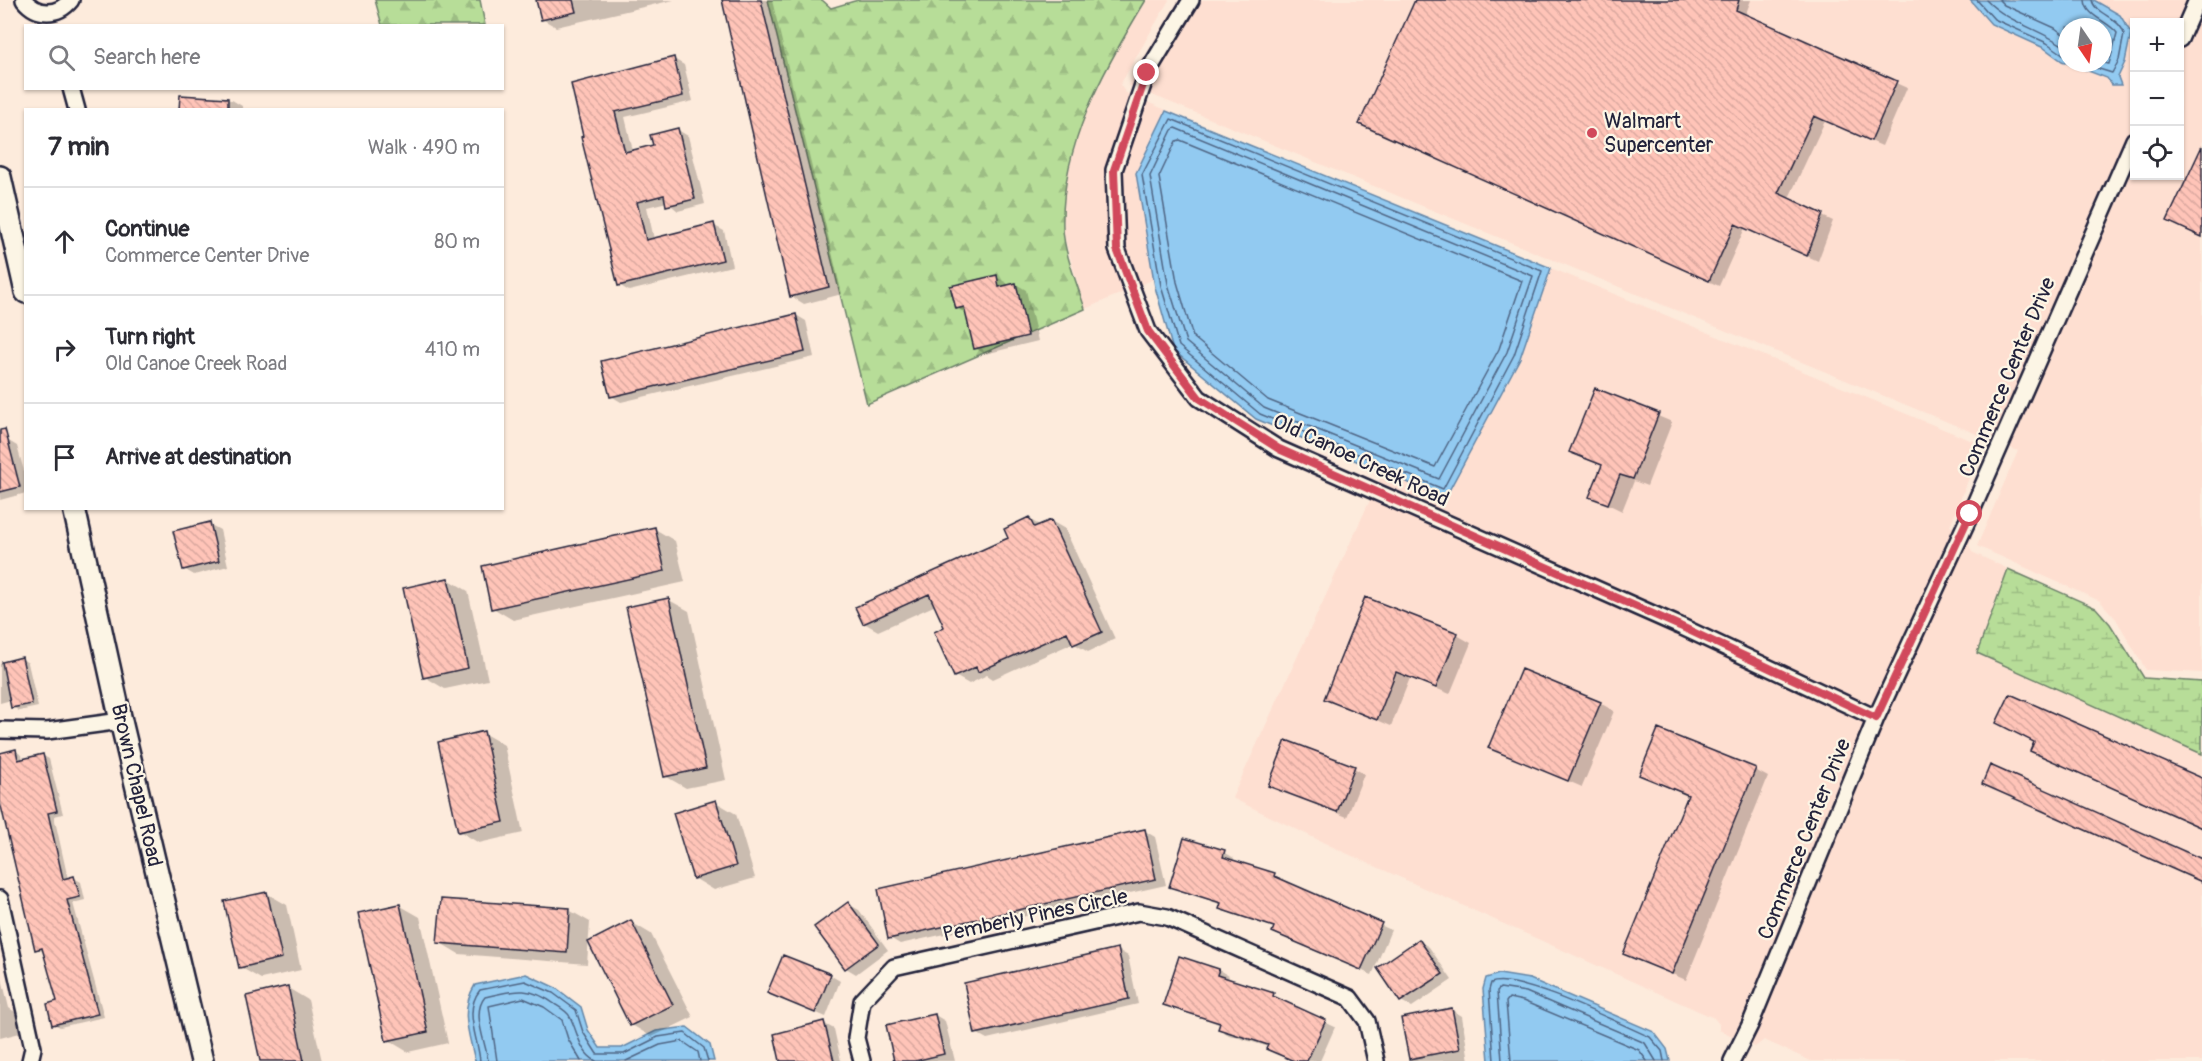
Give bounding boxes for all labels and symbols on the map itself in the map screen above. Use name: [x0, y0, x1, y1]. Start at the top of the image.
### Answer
north arrow: [2058, 18, 2112, 72]
route end: [1133, 59, 1159, 85]
place label: Walmart Supercenter: [1604, 108, 1714, 159]
marker: Walmart Supercenter: [1585, 126, 1599, 140]
street label: Commerce Center Drive: [1953, 273, 2062, 481]
street label: Old Canoe Creek Road: [1268, 408, 1453, 513]
route start: [1956, 500, 1982, 526]
street label: Brown Chapel Road: [105, 701, 168, 869]
street label: Commerce Center Drive: [1752, 734, 1857, 944]
street label: Pemberly Pines Circle: [940, 883, 1131, 948]

